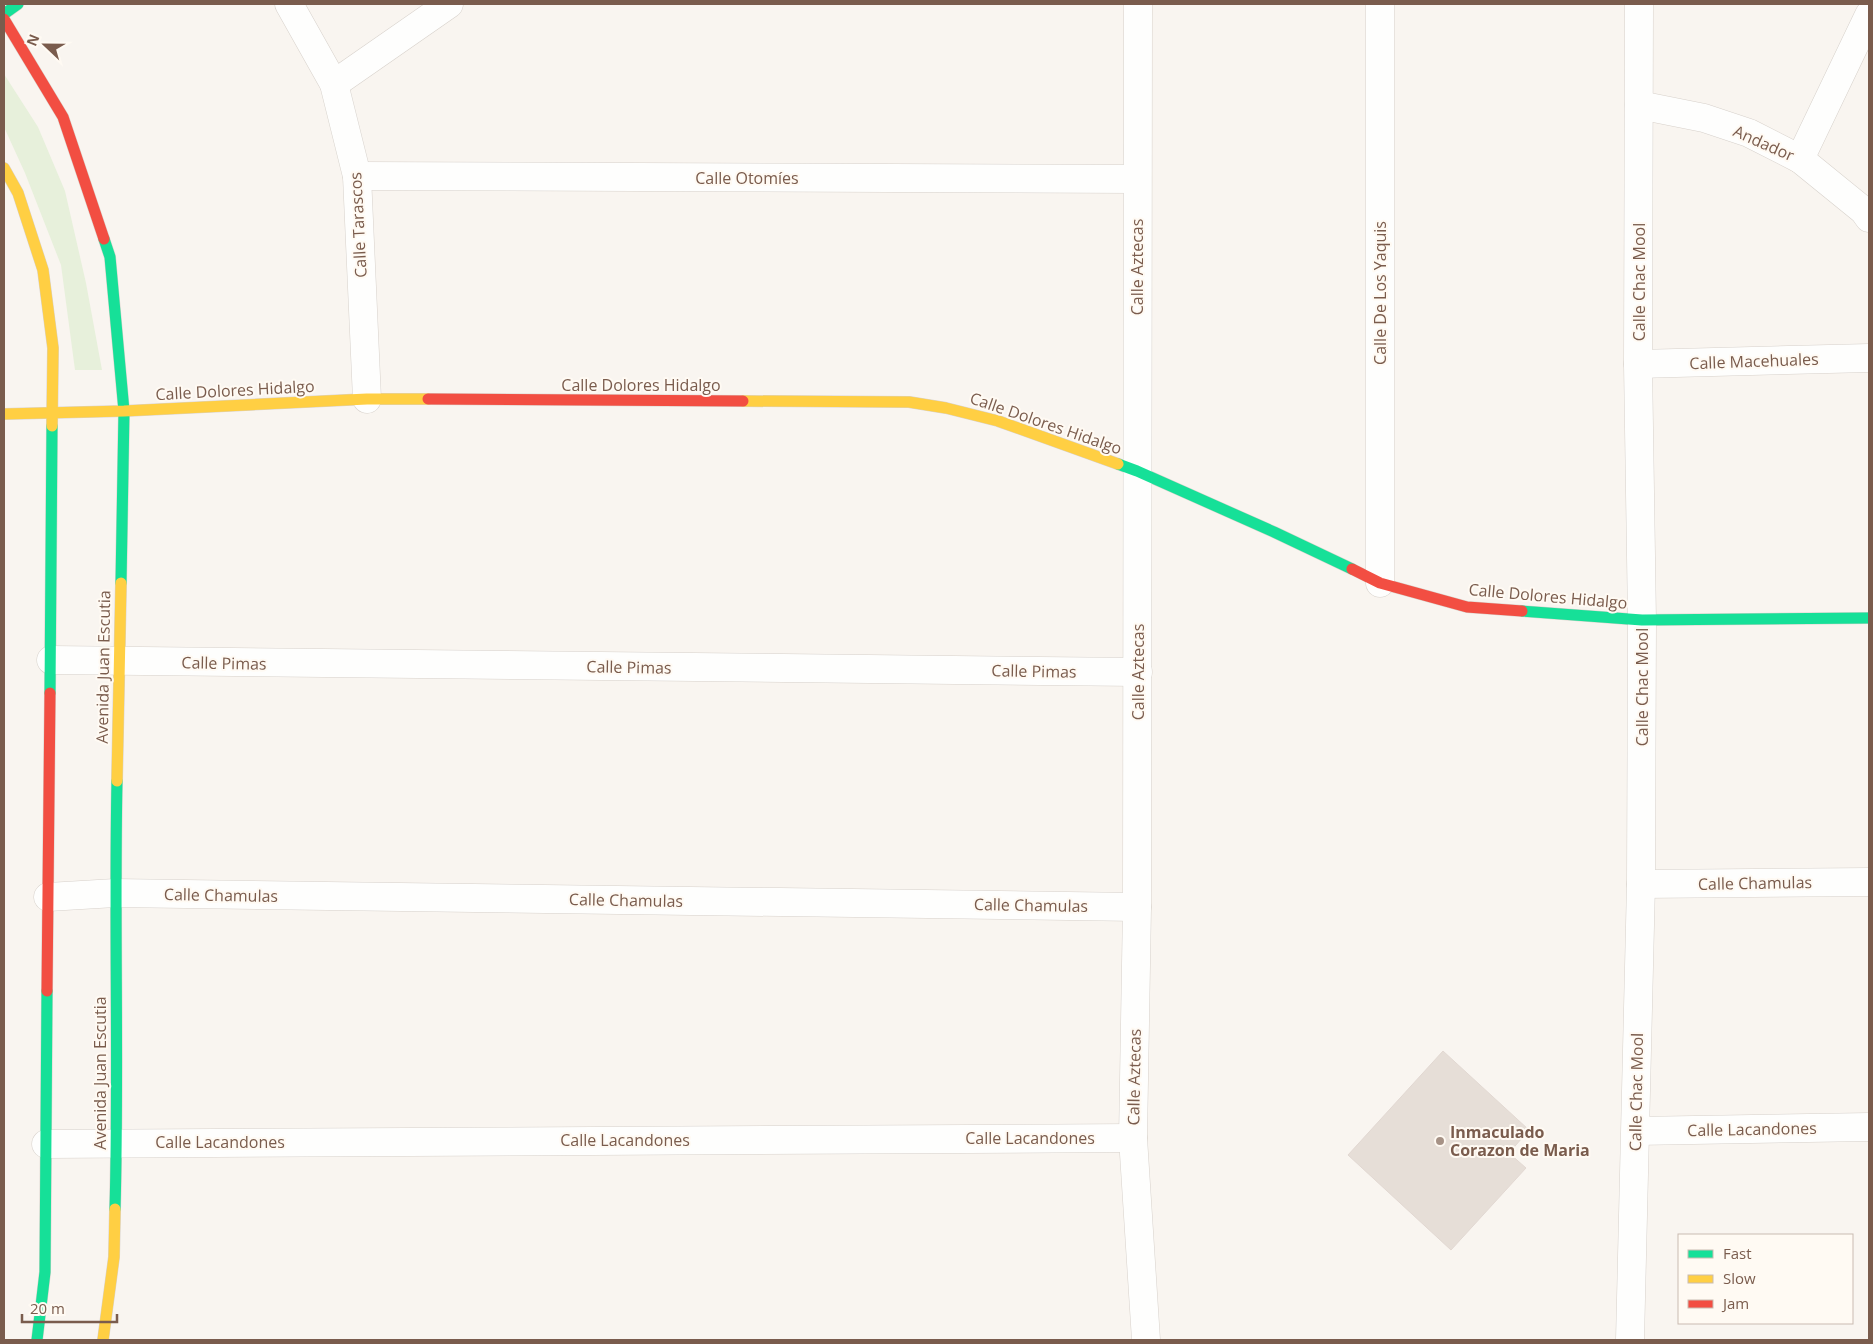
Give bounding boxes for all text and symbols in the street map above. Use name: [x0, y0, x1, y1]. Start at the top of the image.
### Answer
north arrow: [20, 20, 70, 70]
text: N: [22, 31, 43, 49]
street label: Andador: [1730, 120, 1798, 166]
street label: Calle Otomíes: [695, 167, 799, 189]
street label: Calle Tarascos: [344, 172, 372, 278]
street label: Calle Aztecas: [1126, 219, 1148, 315]
street label: Calle De Los Yaquis: [1369, 221, 1391, 365]
street label: Calle Chac Mool: [1628, 223, 1650, 341]
street label: Calle Macehuales: [1689, 348, 1819, 374]
street label: Calle Dolores Hidalgo: [561, 374, 721, 396]
street label: Calle Dolores Hidalgo: [155, 375, 315, 405]
street label: Calle Dolores Hidalgo: [967, 387, 1125, 459]
street label: Calle Dolores Hidalgo: [1468, 578, 1628, 614]
street label: Avenida Juan Escutia: [91, 590, 115, 744]
street label: Calle Aztecas: [1127, 624, 1149, 720]
street label: Calle Chac Mool: [1631, 628, 1653, 746]
street label: Calle Pimas: [181, 651, 267, 675]
street label: Calle Pimas: [586, 655, 672, 679]
street label: Calle Pimas: [991, 659, 1077, 683]
street label: Calle Chamulas: [1698, 871, 1812, 895]
street label: Calle Chamulas: [164, 883, 278, 907]
street label: Calle Chamulas: [569, 888, 683, 912]
street label: Calle Chamulas: [974, 893, 1088, 917]
street label: Avenida Juan Escutia: [89, 996, 111, 1150]
street label: Calle Aztecas: [1122, 1028, 1146, 1126]
street label: Calle Chac Mool: [1624, 1033, 1648, 1151]
street label: Calle Lacandones: [1687, 1117, 1817, 1141]
place label: Inmaculado Corazon de Maria: [1450, 1121, 1590, 1161]
street label: Calle Lacandones: [965, 1127, 1095, 1149]
street label: Calle Lacandones: [560, 1129, 690, 1151]
street label: Calle Lacandones: [155, 1131, 285, 1153]
marker: Inmaculado Corazon de Maria: [1434, 1135, 1446, 1147]
legend: [1678, 1234, 1853, 1324]
text: Fast: [1723, 1243, 1752, 1263]
text: Slow: [1723, 1268, 1756, 1288]
scale bar: [22, 1292, 118, 1324]
text: Jam: [1721, 1293, 1749, 1313]
text: 20 m: [30, 1298, 65, 1318]

